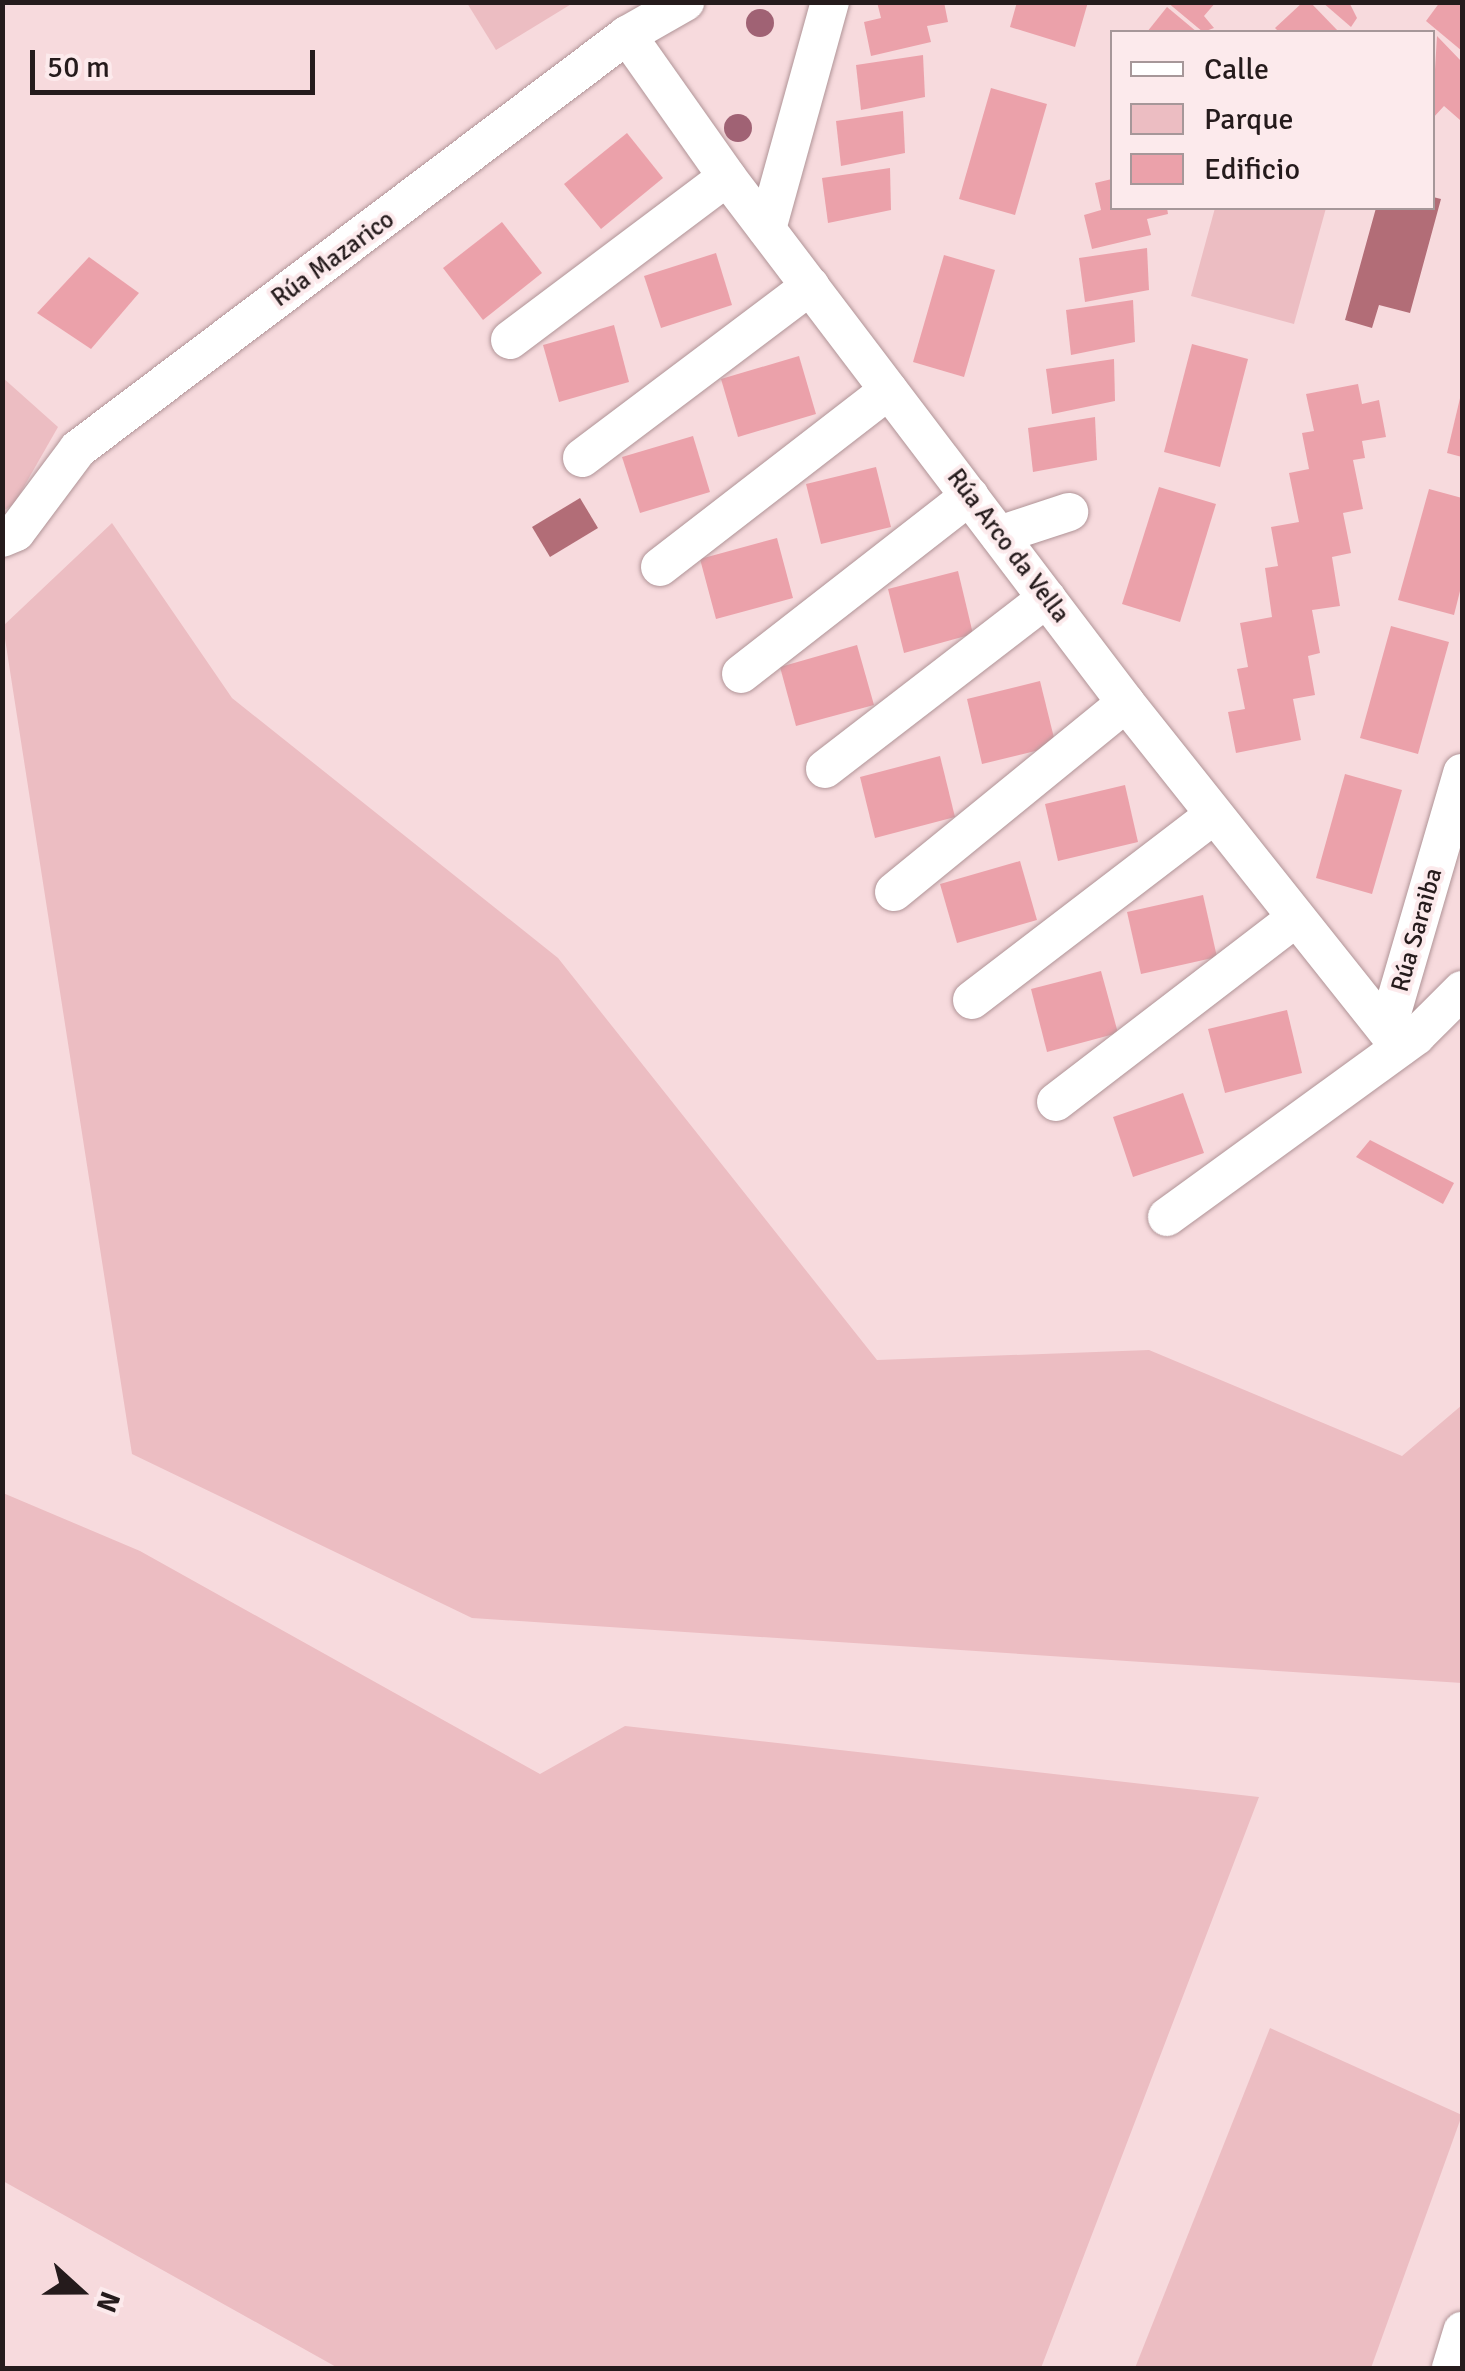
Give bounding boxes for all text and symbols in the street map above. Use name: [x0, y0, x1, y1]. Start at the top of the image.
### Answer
scale bar: [35, 30, 320, 92]
legend: [1110, 30, 1435, 210]
text: 50 m: [47, 49, 110, 86]
text: Calle: [1204, 51, 1269, 88]
text: Parque: [1204, 101, 1294, 138]
text: Edificio: [1204, 151, 1300, 188]
street label: Rúa Mazarico: [266, 205, 400, 313]
street label: Rúa Arco da Vella: [940, 463, 1076, 629]
street label: Rúa Saraiba: [1385, 865, 1449, 995]
north arrow: [30, 2241, 130, 2341]
text: N: [89, 2287, 127, 2317]

